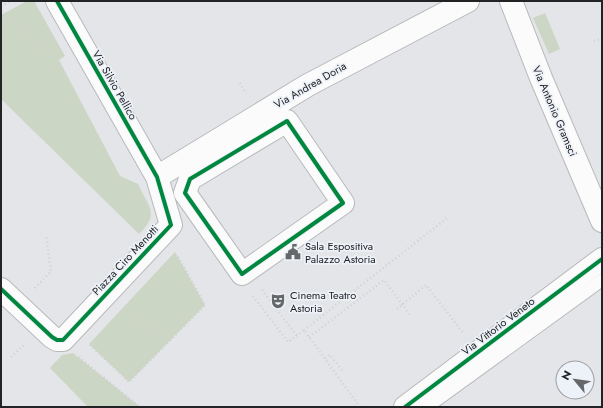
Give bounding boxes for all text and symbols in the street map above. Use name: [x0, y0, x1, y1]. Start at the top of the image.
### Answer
street label: Via Silvio Pellico: [89, 47, 141, 123]
street label: Via Andrea Doria: [271, 58, 349, 112]
street label: Via Antonio Gramsci: [529, 63, 581, 159]
street label: Piazza Ciro Menotti: [88, 221, 162, 299]
place label: Sala Espositiva Palazzo Astoria: [305, 238, 376, 267]
public building icon: Sala Espositiva Palazzo Astoria: [284, 243, 302, 261]
place label: Cinema Teatro Astoria: [290, 287, 356, 316]
theatre icon: Cinema Teatro Astoria: [269, 292, 287, 310]
street label: Via Vittorio Veneto: [458, 293, 538, 359]
north arrow: [555, 360, 595, 400]
text: N: [557, 367, 575, 383]

